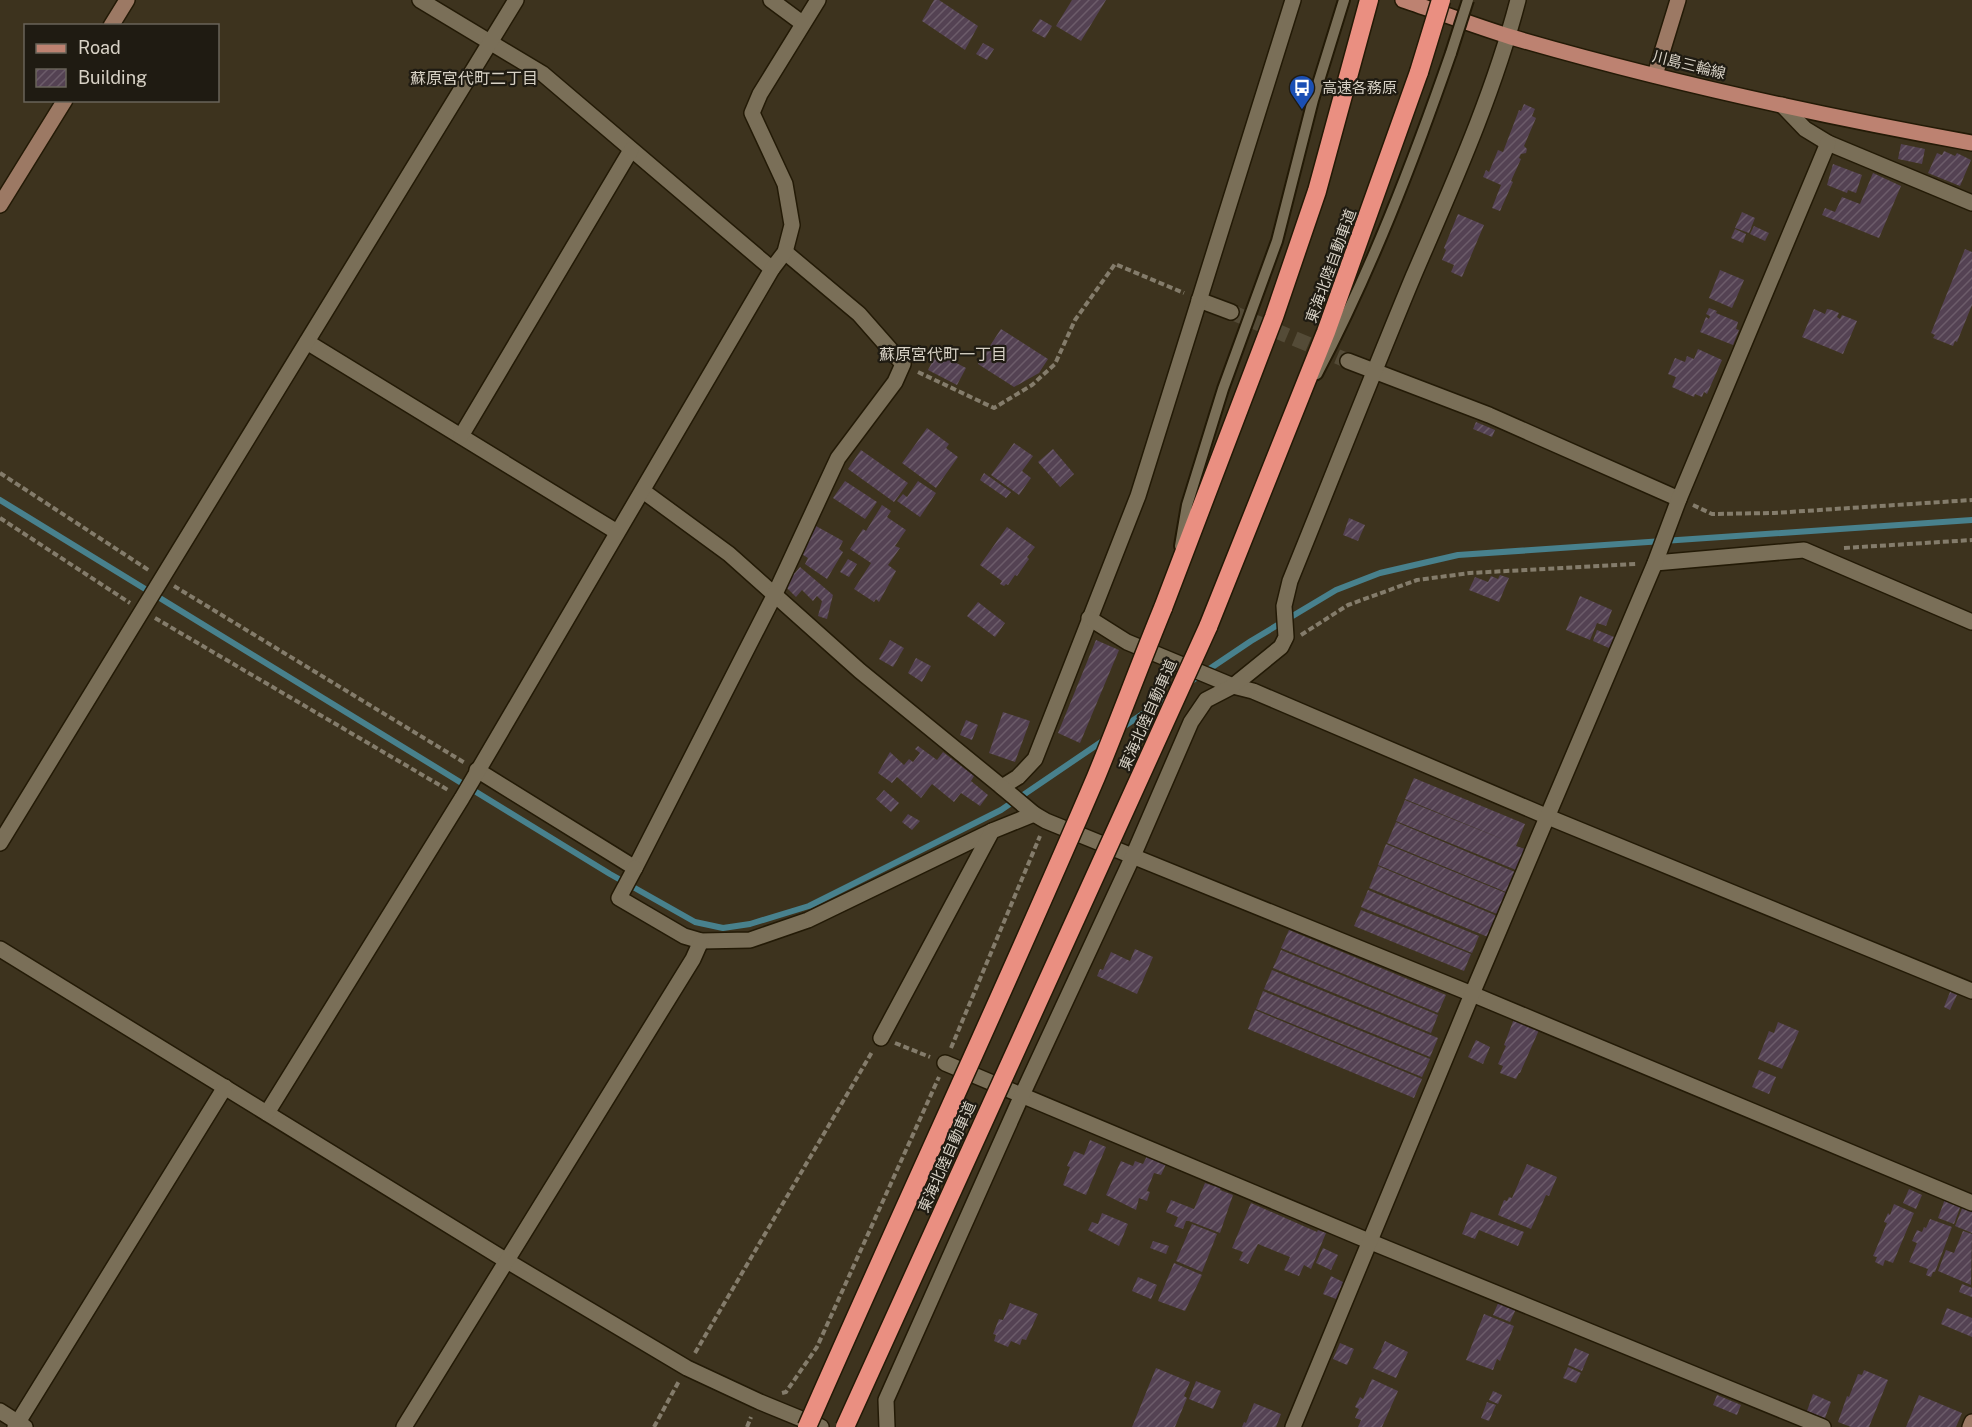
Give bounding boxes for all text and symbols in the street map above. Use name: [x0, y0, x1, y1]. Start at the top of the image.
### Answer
legend: [24, 24, 219, 102]
text: Road: [78, 37, 121, 58]
street label: 川島三輪線: [1651, 47, 1728, 82]
text: Building: [78, 67, 147, 88]
district label: 蘇原宮代町二丁目: [410, 69, 538, 88]
bus stop icon: 高速各務原: [1287, 73, 1317, 111]
place label: 高速各務原: [1322, 79, 1397, 96]
street label: 東海北陸自動車道: [1302, 207, 1359, 325]
district label: 蘇原宮代町一丁目: [879, 345, 1007, 364]
street label: 東海北陸自動車道: [1115, 657, 1180, 773]
street label: 東海北陸自動車道: [914, 1099, 979, 1215]

